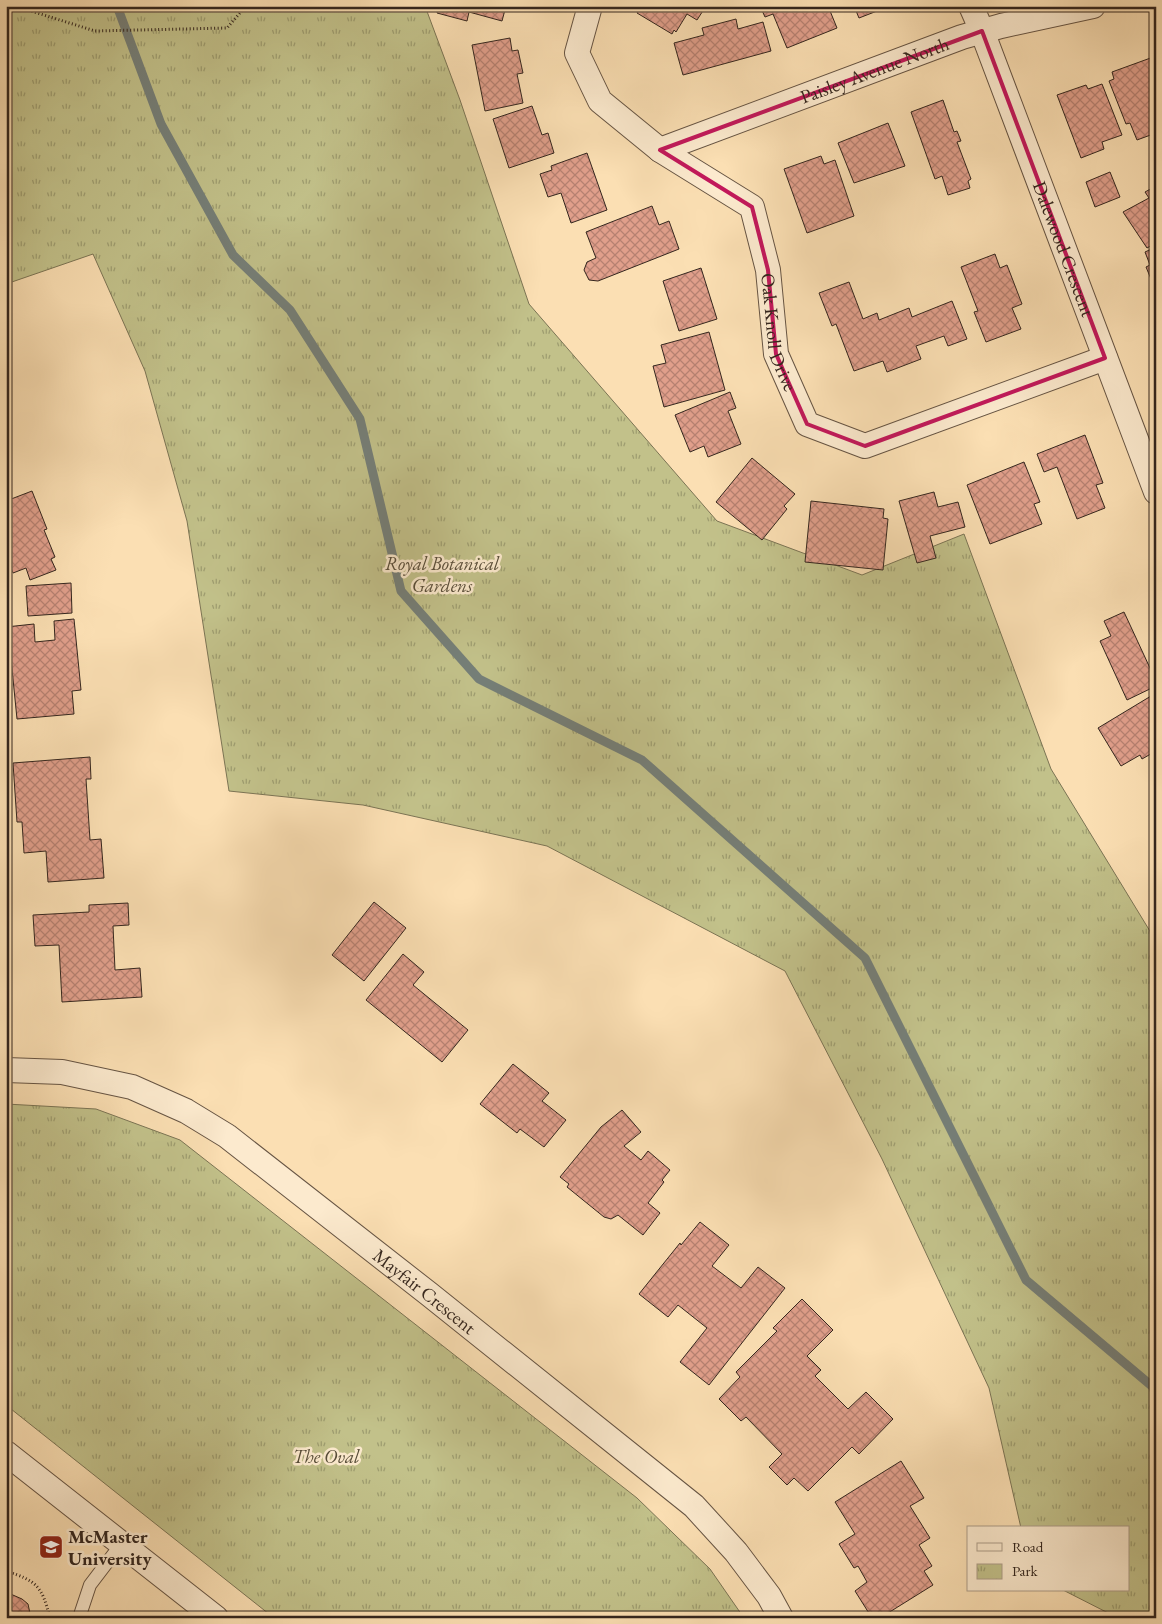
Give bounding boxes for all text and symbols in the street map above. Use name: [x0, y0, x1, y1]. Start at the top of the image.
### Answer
street label: Paisley Avenue North: [797, 30, 953, 109]
street label: Dalewood Crescent: [1027, 177, 1101, 320]
street label: Oak Knoll Drive: [756, 272, 803, 395]
park label: Royal Botanical Gardens: [385, 551, 500, 598]
street label: Mayfair Crescent: [368, 1243, 481, 1339]
park label: The Oval: [293, 1444, 360, 1469]
place label: McMaster University: [68, 1524, 152, 1571]
legend: [967, 1526, 1130, 1592]
school or university icon: McMaster University: [38, 1534, 64, 1560]
text: Road: [1012, 1537, 1044, 1556]
text: Park: [1012, 1561, 1039, 1580]

